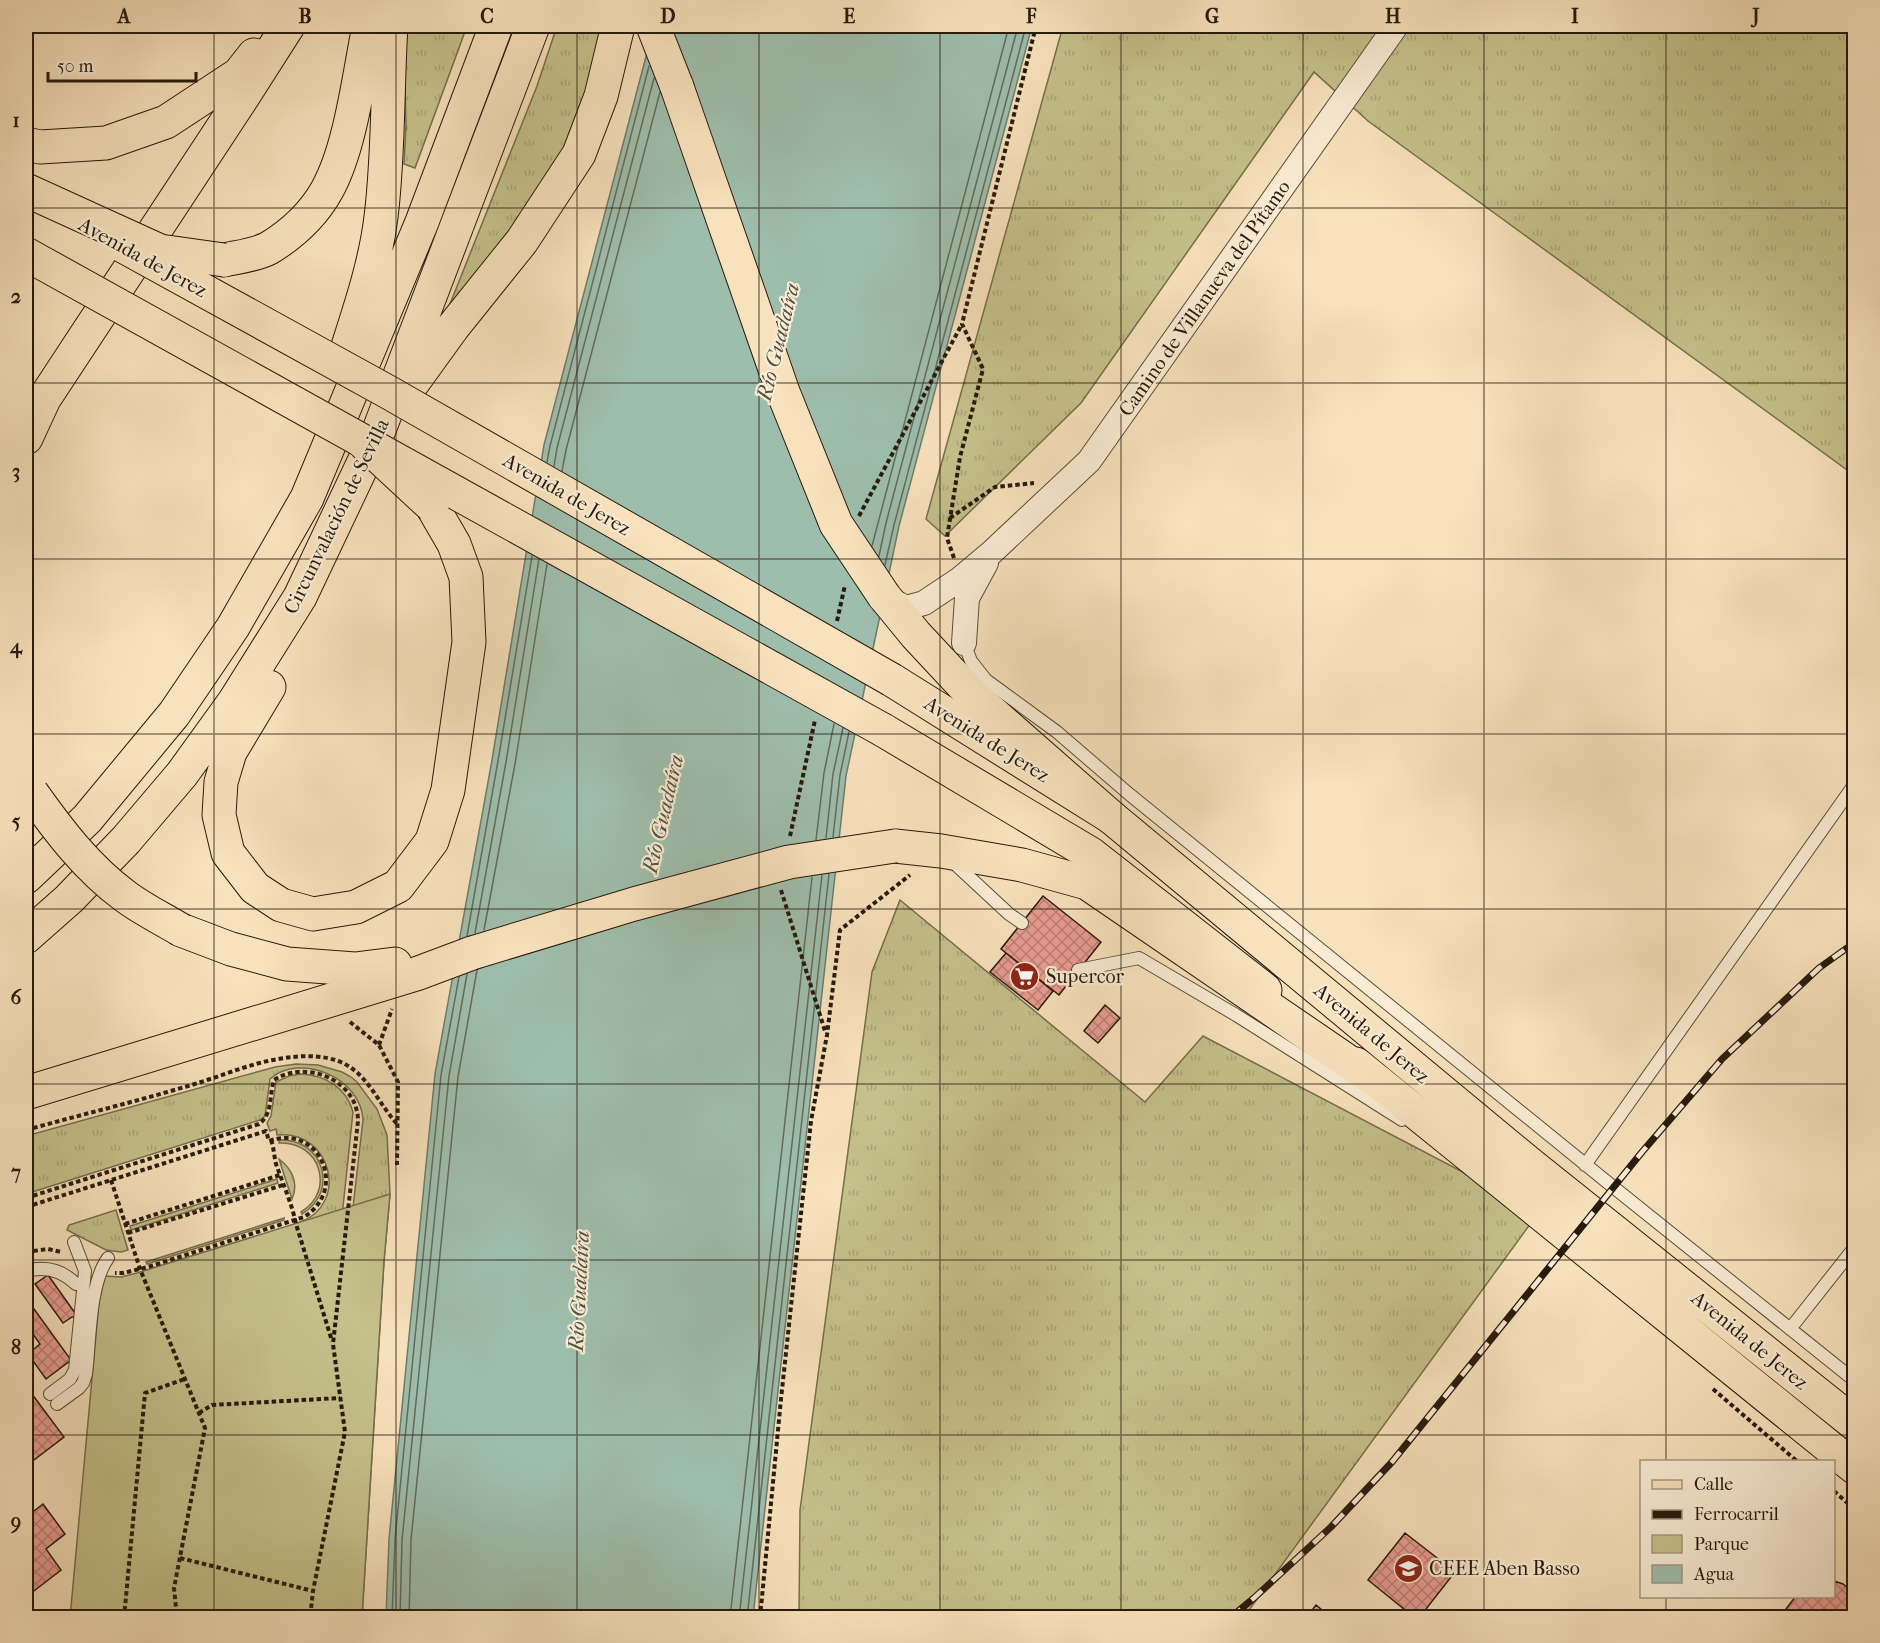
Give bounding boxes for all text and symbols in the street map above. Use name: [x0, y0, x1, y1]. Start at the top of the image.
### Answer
text: A: [116, 5, 132, 28]
text: B: [298, 5, 312, 28]
text: C: [480, 5, 494, 28]
text: D: [660, 5, 676, 28]
text: E: [843, 5, 855, 28]
text: F: [1025, 5, 1037, 28]
text: G: [1205, 5, 1219, 28]
text: H: [1385, 5, 1401, 28]
text: I: [1571, 5, 1579, 28]
text: J: [1750, 5, 1760, 28]
scale bar: [48, 45, 196, 83]
text: 50 m: [57, 56, 94, 77]
text: 1: [12, 109, 20, 132]
street label: Camino de Villanueva del Pítamo: [1114, 176, 1295, 421]
street label: Avenida de Jerez: [74, 212, 211, 302]
water label: Río Guadaíra: [751, 281, 804, 405]
text: 2: [11, 285, 21, 308]
street label: Circunvalación de Sevilla: [279, 414, 394, 618]
street label: Avenida de Jerez: [498, 448, 635, 540]
text: 3: [12, 460, 20, 483]
text: 4: [9, 635, 23, 659]
street label: Avenida de Jerez: [919, 691, 1054, 787]
water label: Río Guadaíra: [637, 753, 688, 877]
text: 5: [12, 810, 21, 833]
supermarket icon: Supercor: [1009, 960, 1041, 992]
place label: Supercor: [1046, 965, 1125, 988]
street label: Avenida de Jerez: [1309, 978, 1434, 1088]
text: 6: [11, 986, 23, 1009]
text: 7: [10, 1161, 21, 1184]
water label: Río Guadaíra: [564, 1230, 594, 1354]
street label: Avenida de Jerez: [1686, 1286, 1813, 1394]
text: 8: [11, 1336, 21, 1359]
legend: [1640, 1460, 1835, 1598]
text: Calle: [1694, 1474, 1733, 1495]
text: Ferrocarril: [1694, 1504, 1779, 1525]
text: 9: [10, 1511, 21, 1534]
text: Parque: [1694, 1534, 1749, 1555]
school or university icon: CEEE Aben Basso: [1392, 1552, 1424, 1584]
place label: CEEE Aben Basso: [1429, 1557, 1580, 1580]
text: Agua: [1693, 1564, 1735, 1585]

